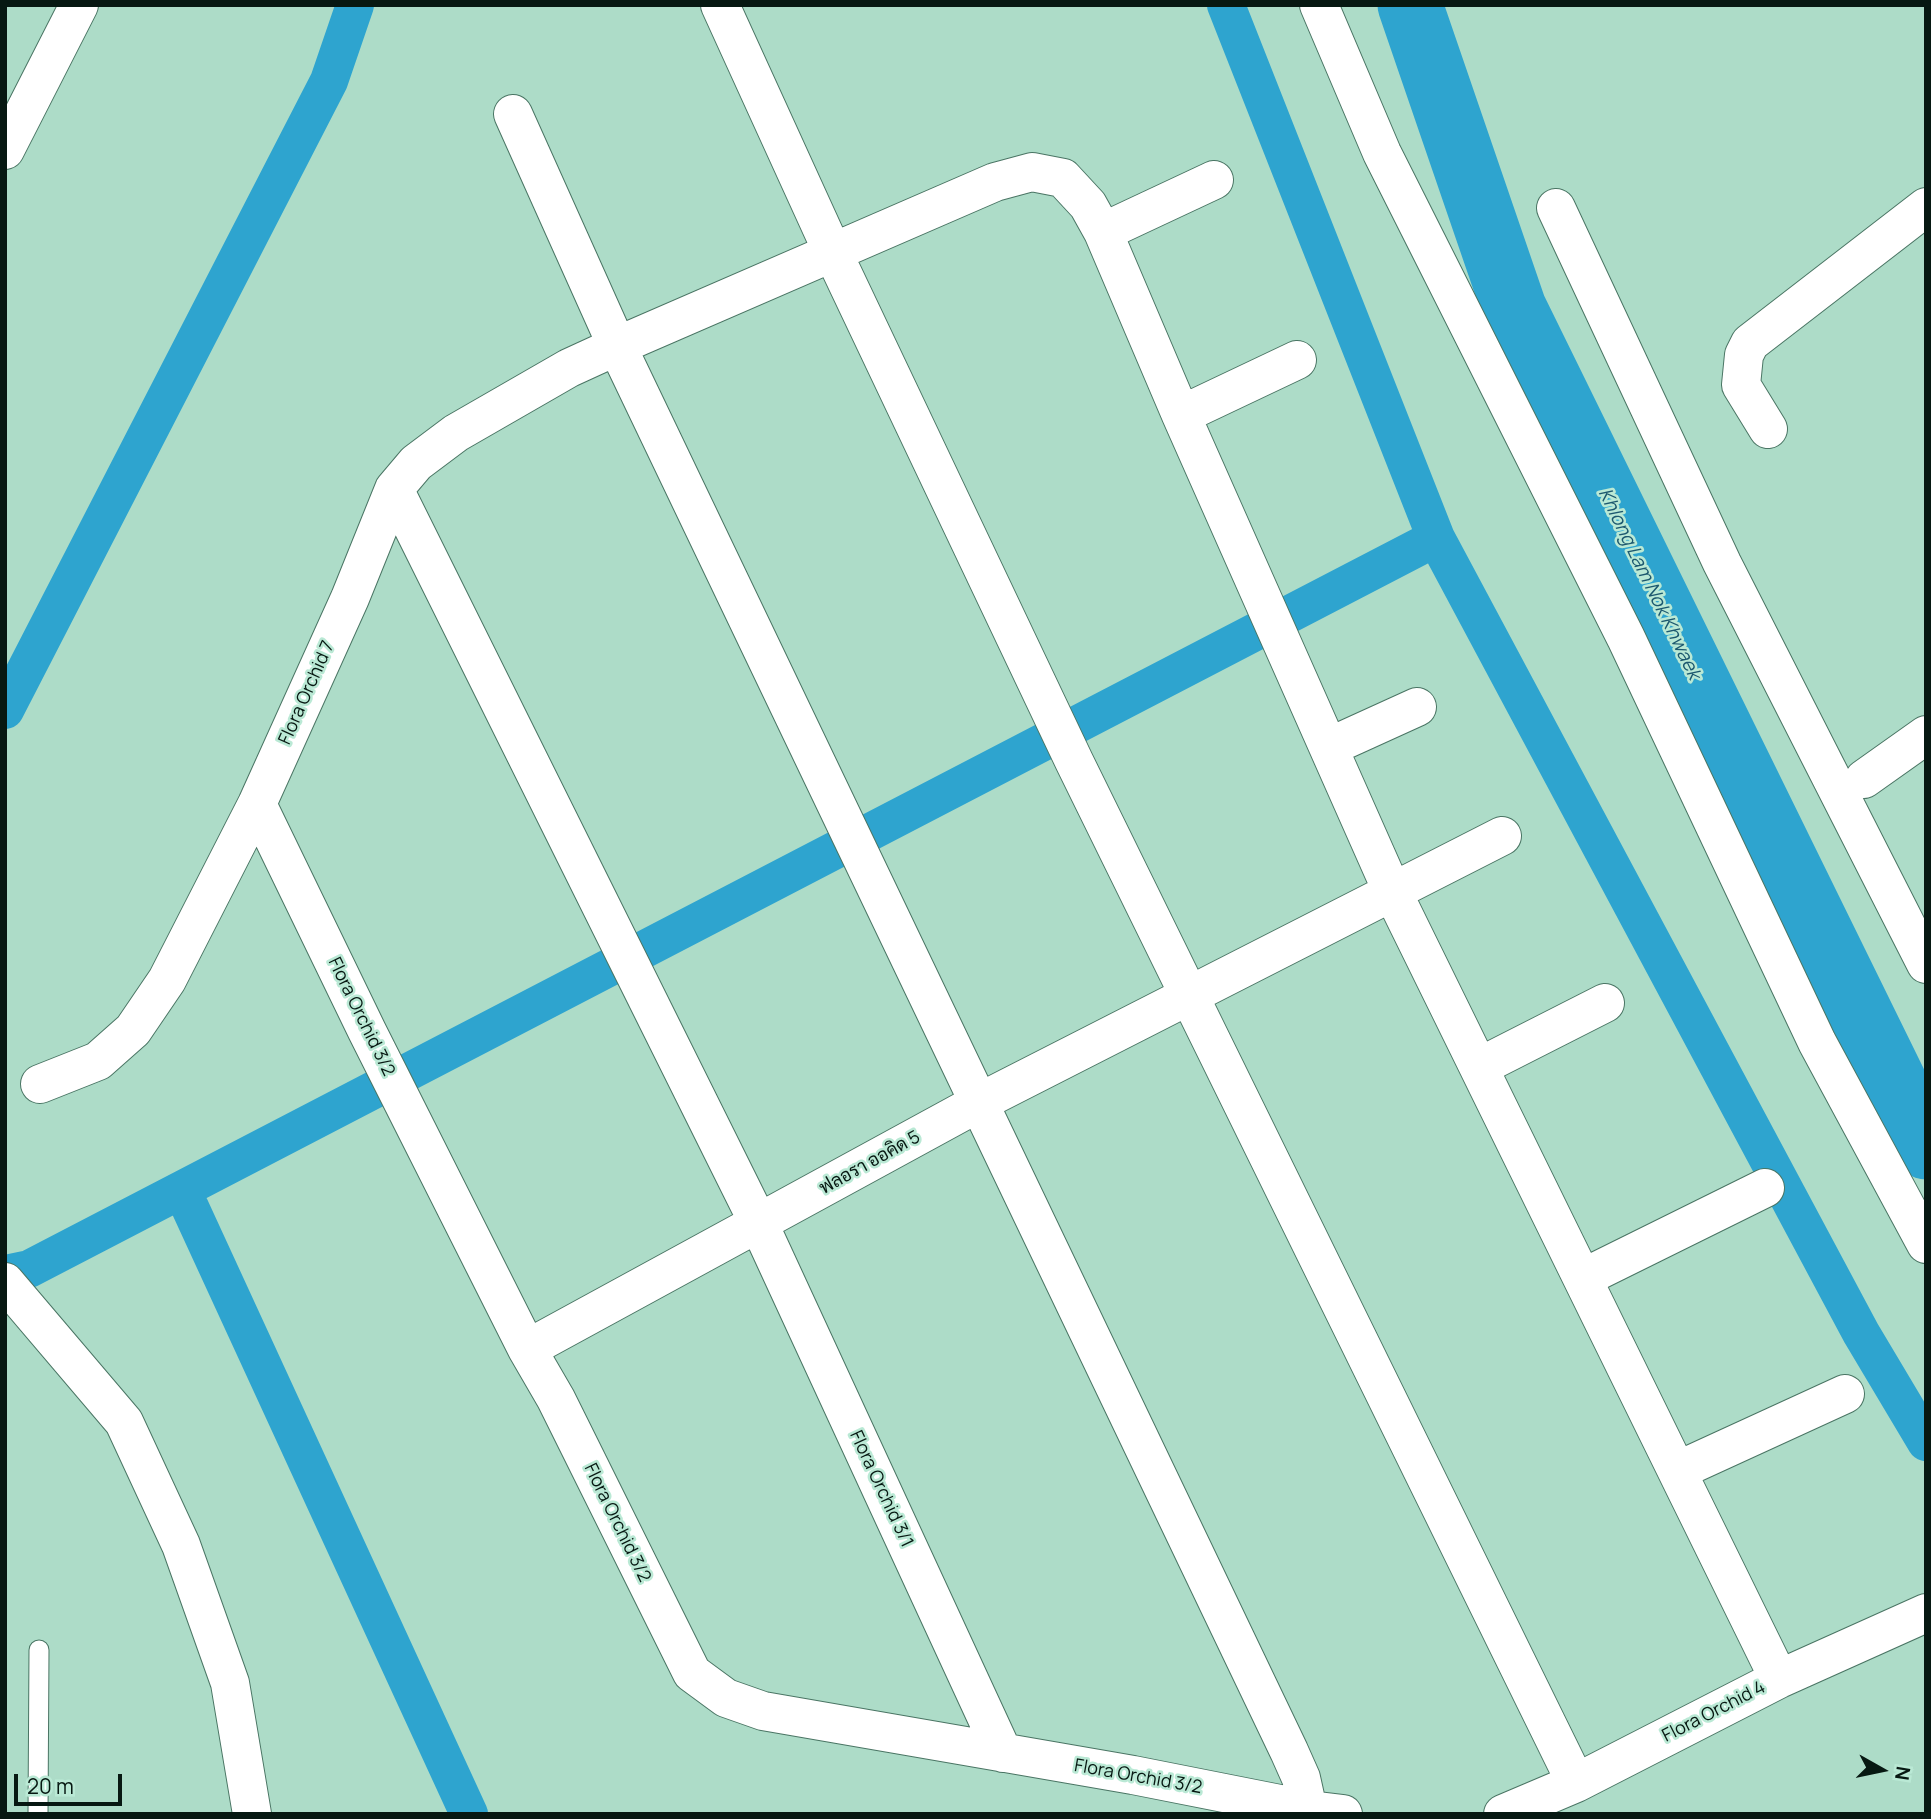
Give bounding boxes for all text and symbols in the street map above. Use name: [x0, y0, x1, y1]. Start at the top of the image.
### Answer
water label: Khlong Lam Nok Khwaek: [1593, 485, 1705, 683]
street label: Flora Orchid 7: [275, 638, 339, 748]
street label: Flora Orchid 3/2: [323, 954, 399, 1080]
street label: ฟลอรา ออคิด 5: [816, 1126, 924, 1200]
street label: Flora Orchid 3/1: [845, 1427, 917, 1551]
street label: Flora Orchid 3/2: [579, 1460, 655, 1586]
street label: Flora Orchid 4: [1659, 1677, 1769, 1747]
north arrow: [1847, 1735, 1917, 1805]
street label: Flora Orchid 3/2: [1072, 1755, 1204, 1799]
scale bar: [18, 1759, 126, 1803]
text: N: [1889, 1765, 1917, 1782]
text: 20 m: [27, 1772, 74, 1800]

